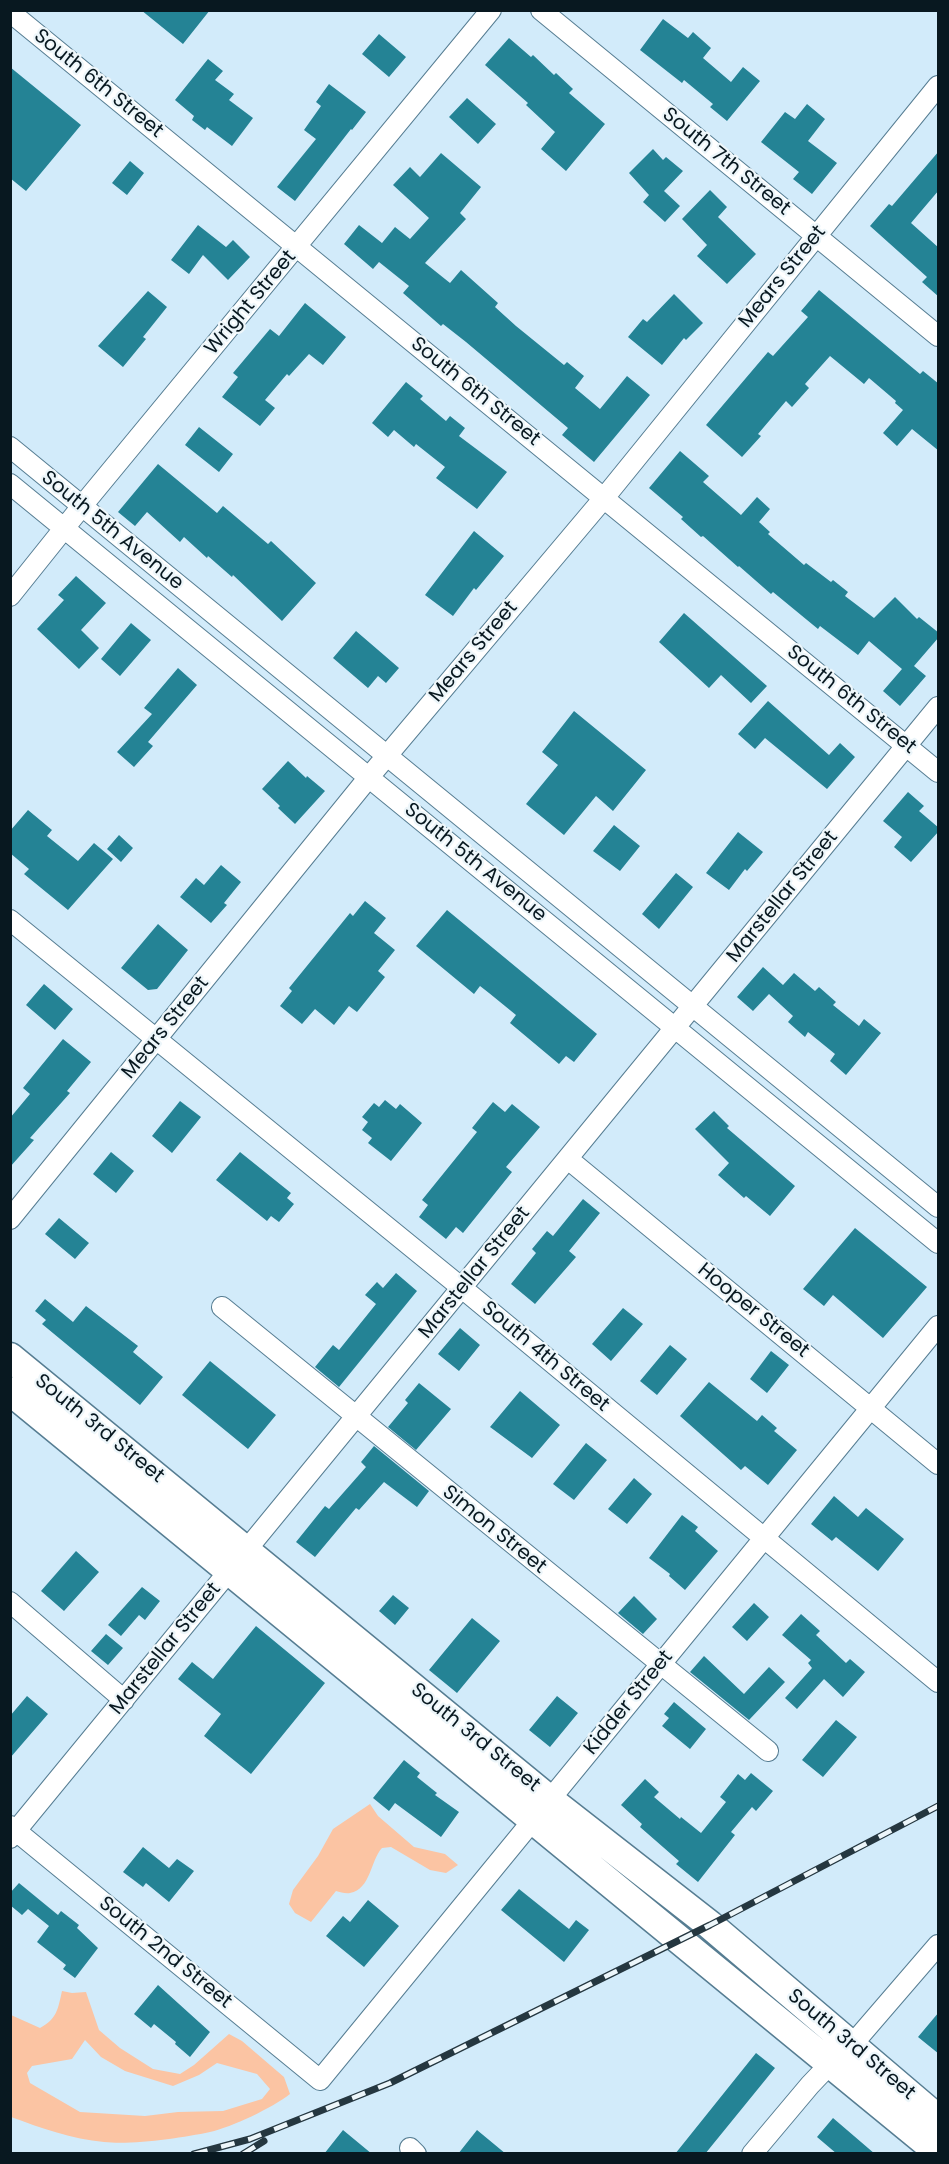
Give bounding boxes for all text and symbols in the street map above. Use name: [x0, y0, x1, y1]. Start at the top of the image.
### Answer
street label: South 6th Street: [28, 25, 168, 143]
street label: South 7th Street: [657, 103, 795, 221]
street label: Mears Street: [734, 221, 832, 333]
street label: Wright Street: [200, 246, 302, 360]
street label: South 6th Street: [405, 333, 545, 451]
street label: South 5th Avenue: [36, 466, 188, 596]
street label: Mears Street: [425, 596, 523, 708]
street label: South 6th Street: [781, 641, 921, 759]
street label: South 5th Avenue: [399, 798, 551, 928]
street label: Marstellar Street: [722, 826, 844, 968]
street label: Mears Street: [117, 972, 215, 1084]
street label: Marstellar Street: [414, 1202, 536, 1344]
street label: Hooper Street: [692, 1259, 814, 1363]
street label: South 4th Street: [476, 1297, 614, 1417]
street label: South 3rd Street: [30, 1370, 168, 1488]
street label: Simon Street: [437, 1481, 551, 1579]
street label: Marstellar Street: [105, 1578, 227, 1720]
street label: Kidder Street: [579, 1646, 679, 1760]
street label: South 3rd Street: [406, 1679, 544, 1797]
street label: South 2nd Street: [94, 1892, 236, 2014]
street label: South 3rd Street: [782, 1985, 920, 2105]

